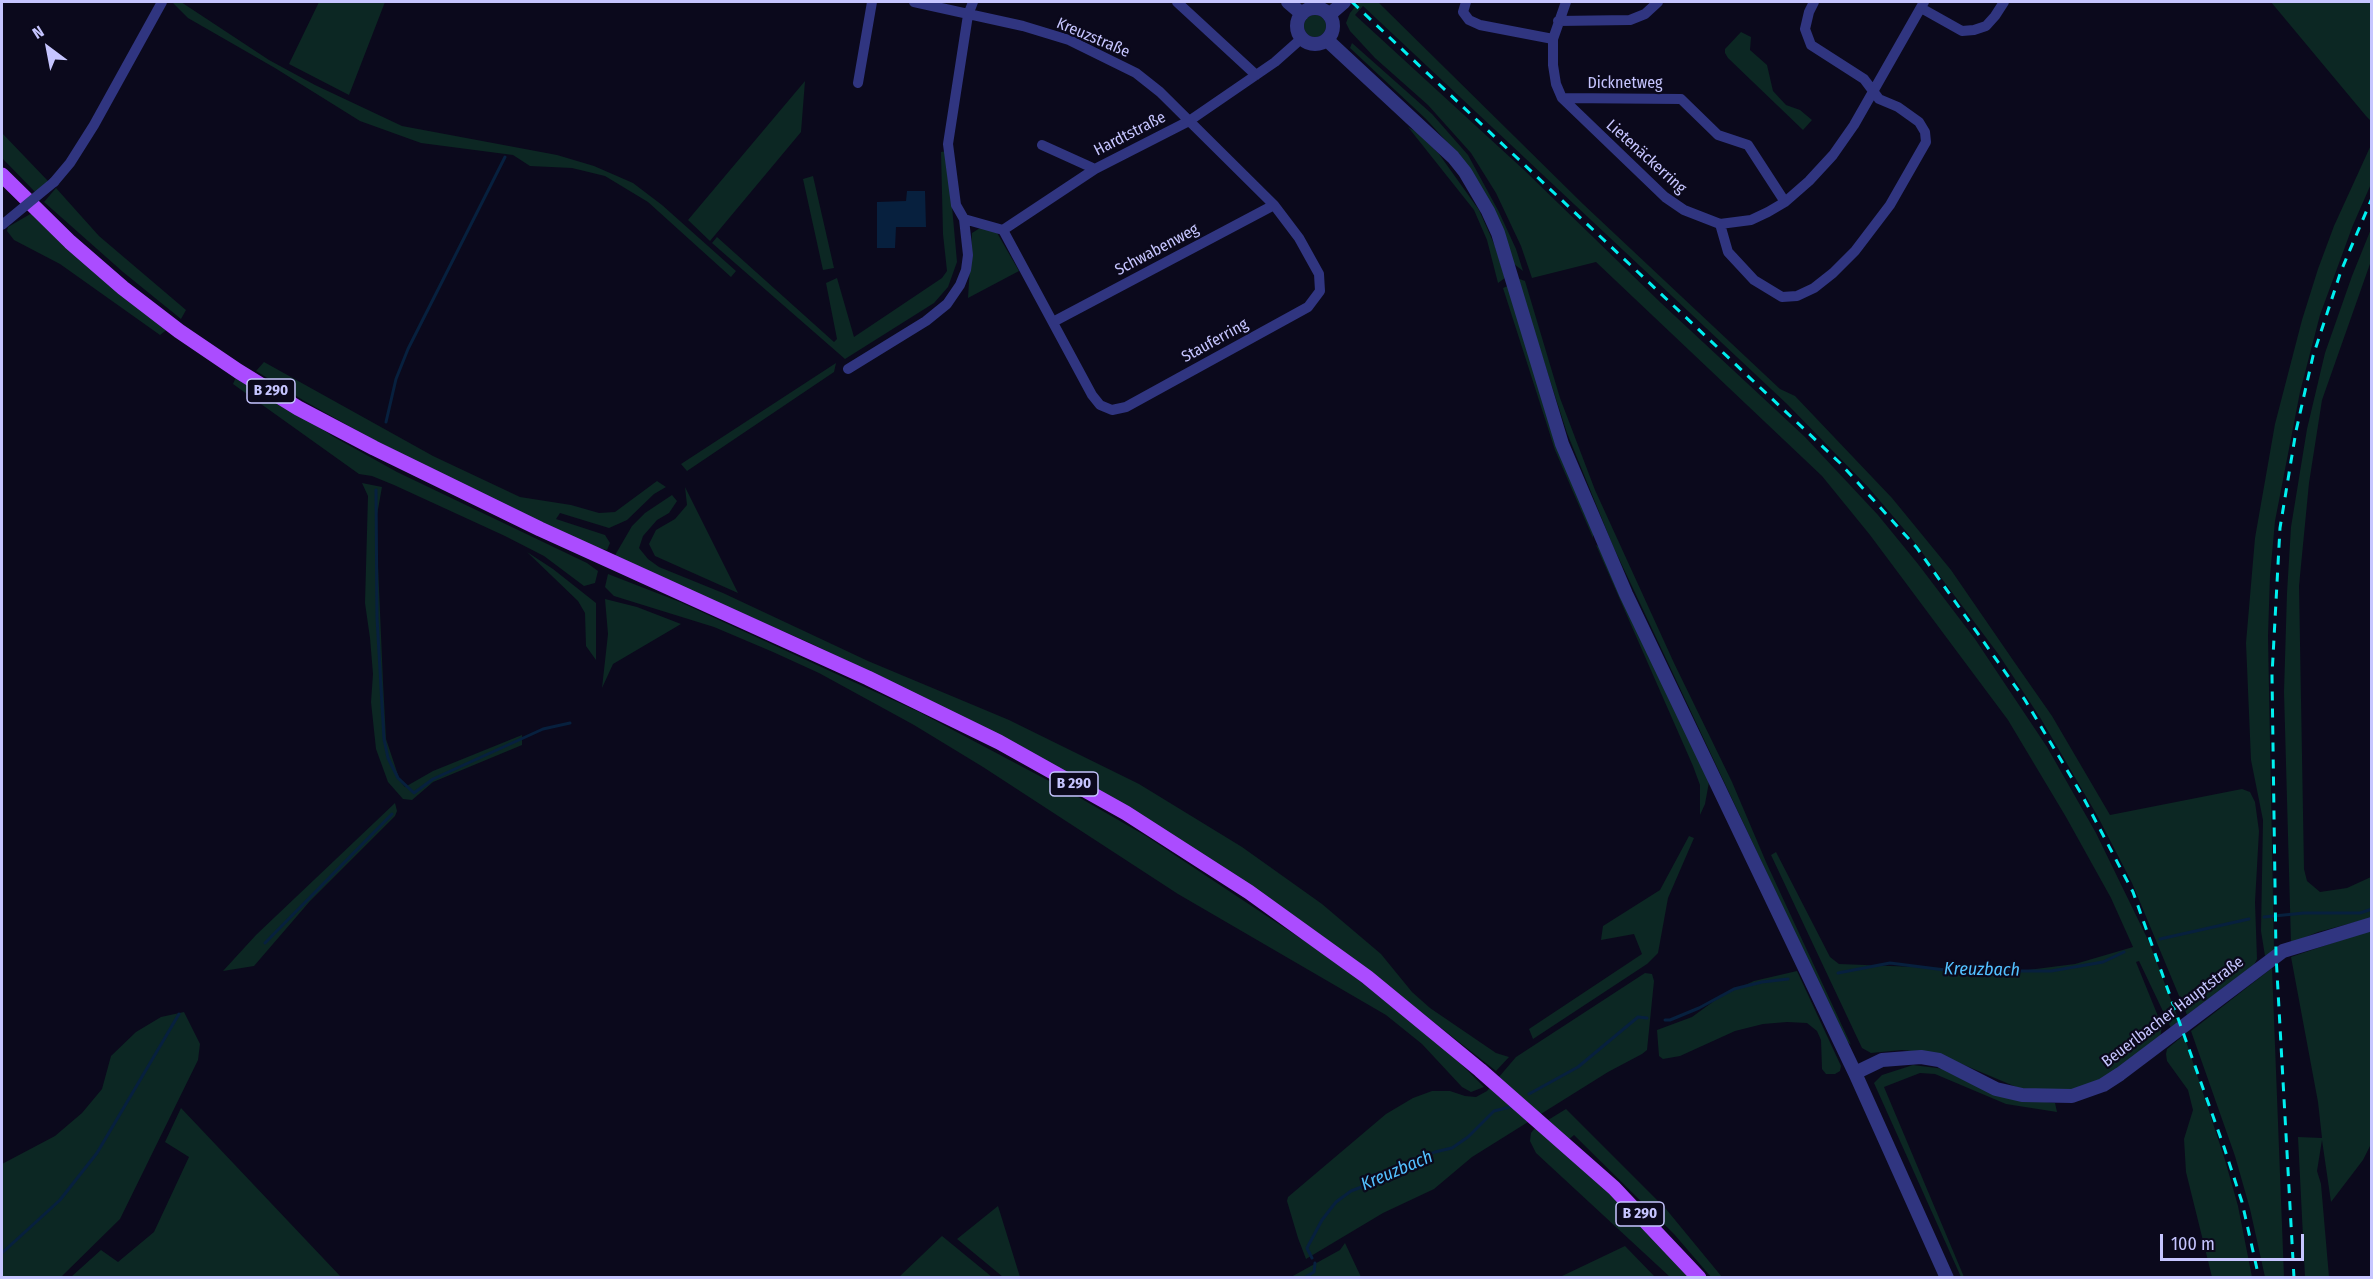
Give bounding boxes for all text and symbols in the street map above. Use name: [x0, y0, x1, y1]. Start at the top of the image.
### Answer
street label: Kreuzstraße: [1054, 14, 1132, 62]
north arrow: [18, 18, 78, 78]
text: N: [29, 22, 47, 43]
street label: Dicknetweg: [1587, 74, 1663, 94]
street label: Hardtstraße: [1091, 108, 1169, 160]
street label: Lietenäckerring: [1602, 116, 1690, 198]
street label: Schwabenweg: [1112, 220, 1202, 280]
street label: Stauferring: [1178, 315, 1252, 367]
road number: B 290: [247, 379, 295, 403]
road number: B 290: [1050, 772, 1098, 796]
street label: Beuerlbacher Hauptstraße: [2098, 952, 2248, 1072]
water label: Kreuzbach: [1944, 959, 2020, 981]
water label: Kreuzbach: [1358, 1146, 1436, 1196]
road number: B 290: [1616, 1202, 1664, 1226]
scale bar: [2163, 1222, 2307, 1260]
text: 100 m: [2171, 1233, 2215, 1255]

